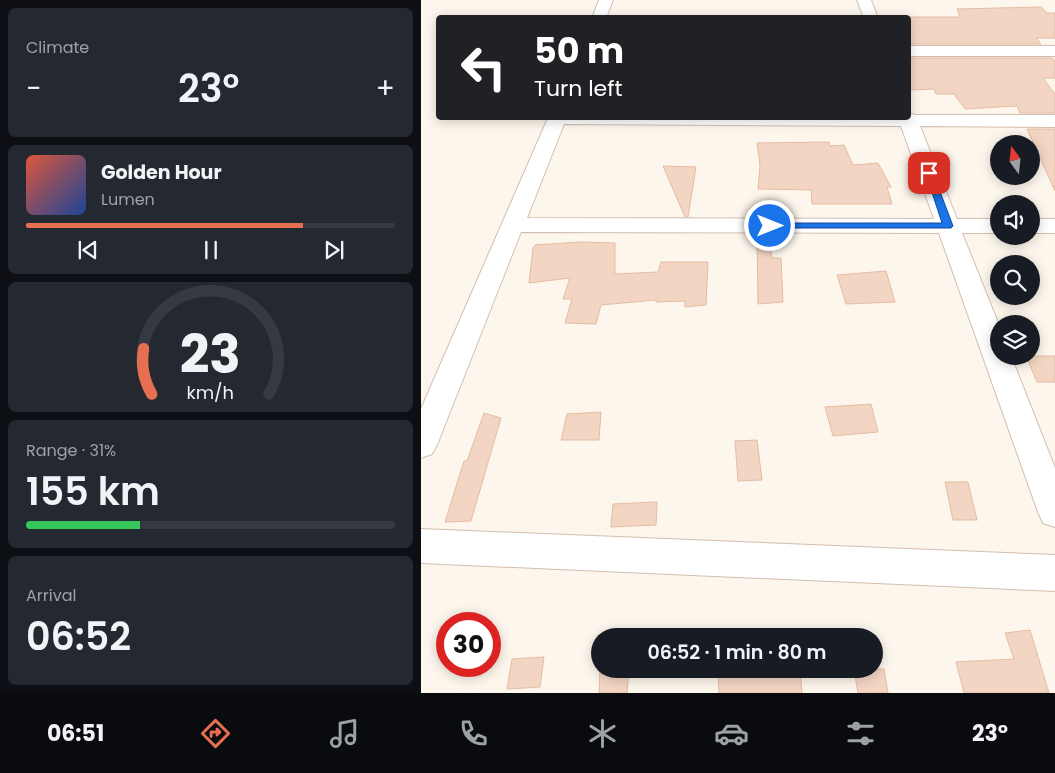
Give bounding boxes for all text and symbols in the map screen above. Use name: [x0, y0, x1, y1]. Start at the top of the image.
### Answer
text: 50 m: [534, 26, 624, 75]
icon: left: [451, 35, 516, 100]
text: Climate: [26, 36, 89, 59]
text: 23°: [178, 62, 239, 115]
text: −: [26, 69, 41, 108]
text: +: [376, 69, 395, 108]
text: Turn left: [534, 73, 622, 104]
north arrow: [990, 135, 1040, 185]
map controls: [990, 135, 1040, 365]
pin: [908, 152, 950, 194]
text: Golden Hour: [101, 159, 222, 186]
icon: arrive: [915, 159, 943, 187]
text: Lumen: [101, 188, 155, 211]
button: sound: [990, 195, 1040, 245]
position arrow: [743, 199, 795, 251]
icon: previous: [74, 236, 102, 264]
icon: pause: [197, 236, 225, 264]
icon: next: [320, 236, 348, 264]
button: search: [990, 255, 1040, 305]
button: layers: [990, 315, 1040, 365]
text: 23: [180, 318, 241, 391]
text: km/h: [187, 380, 234, 405]
text: Range · 31%: [26, 439, 116, 462]
text: 155 km: [26, 465, 160, 518]
text: Arrival: [26, 584, 76, 607]
text: 06:52: [26, 610, 131, 663]
speed limit sign: 30: [436, 612, 501, 677]
text: 06:52 · 1 min · 80 m: [648, 639, 827, 666]
icon: directions: [198, 716, 233, 751]
icon: music: [327, 716, 362, 751]
icon: phone: [456, 716, 491, 751]
icon: climate: [585, 716, 620, 751]
icon: car: [714, 716, 749, 751]
icon: filters: [843, 716, 878, 751]
text: 06:51: [47, 718, 104, 749]
text: 23°: [972, 718, 1008, 749]

